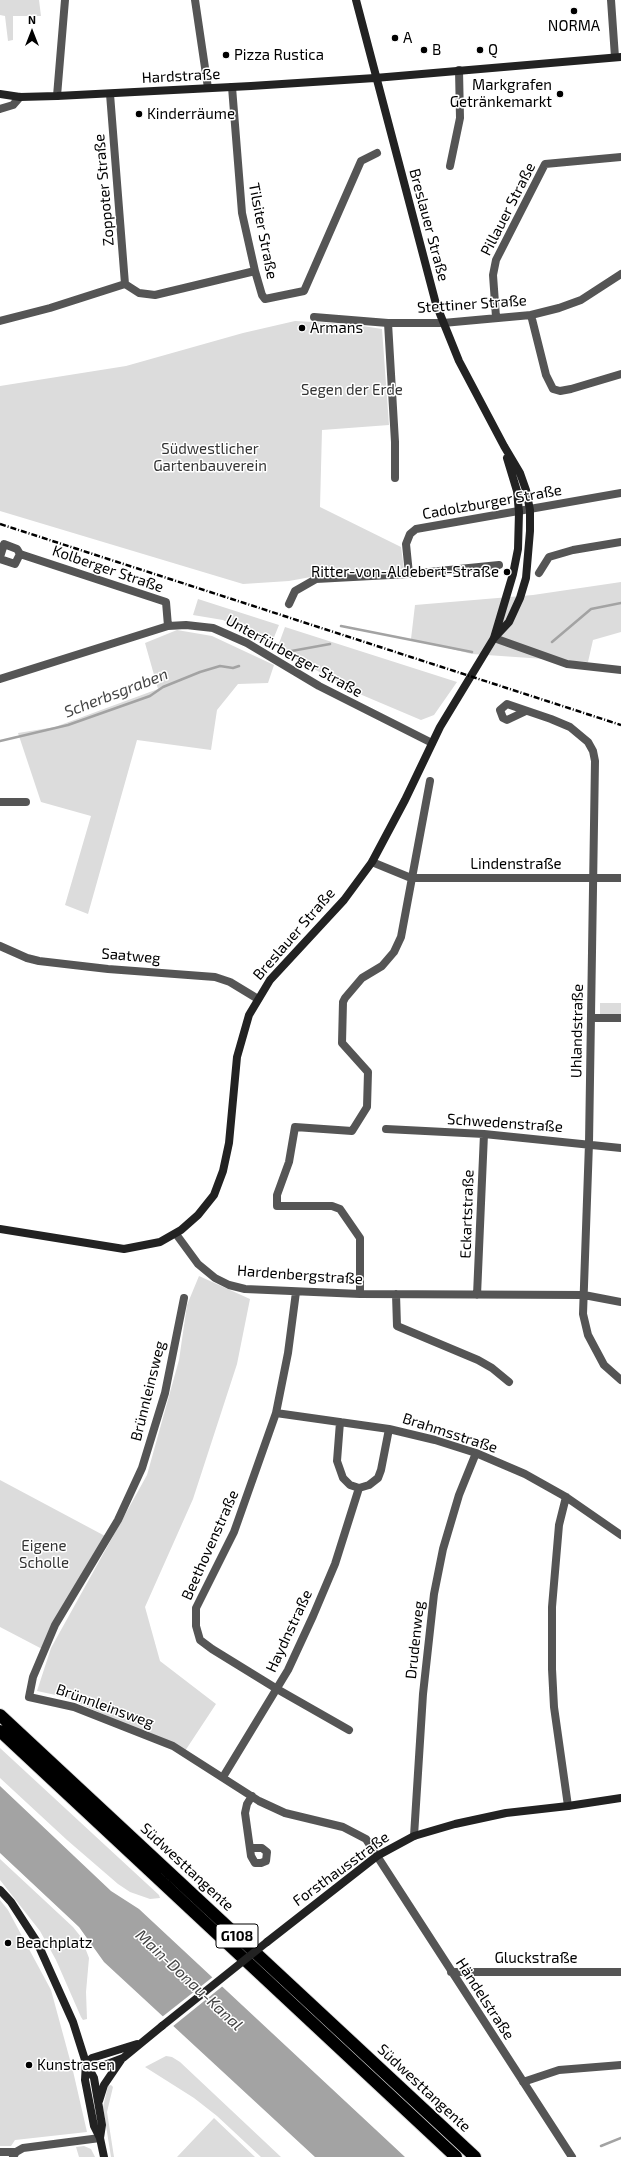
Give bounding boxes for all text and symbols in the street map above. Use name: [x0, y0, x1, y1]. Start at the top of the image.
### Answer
marker: NORMA: [569, 6, 579, 16]
north arrow: [12, 12, 52, 52]
text: N: [28, 13, 36, 26]
place label: NORMA: [548, 17, 600, 35]
place label: A: [403, 29, 412, 47]
marker: A: [390, 33, 400, 43]
place label: B: [432, 41, 441, 59]
place label: Q: [488, 41, 498, 59]
marker: B: [419, 45, 429, 55]
marker: Q: [475, 45, 485, 55]
place label: Pizza Rustica: [234, 46, 324, 64]
marker: Pizza Rustica: [221, 50, 231, 60]
street label: Hardstraße: [141, 65, 221, 87]
place label: Markgrafen Getränkemarkt: [450, 76, 552, 111]
marker: Markgrafen Getränkemarkt: [555, 89, 565, 99]
place label: Kinderräume: [147, 105, 235, 123]
marker: Kinderräume: [134, 109, 144, 119]
street label: Zoppoter Straße: [90, 133, 118, 247]
street label: Pillauer Straße: [477, 159, 539, 259]
street label: Breslauer Straße: [405, 167, 453, 283]
street label: Tilsiter Straße: [245, 181, 281, 281]
street label: Stettiner Straße: [417, 291, 527, 317]
place label: Armans: [310, 319, 363, 337]
marker: Armans: [297, 323, 307, 333]
park label: Segen der Erde: [301, 381, 403, 399]
park label: Südwestlicher Gartenbauverein: [153, 440, 267, 475]
street label: Cadolzburger Straße: [421, 481, 563, 523]
street label: Kolberger Straße: [50, 542, 166, 596]
place label: Ritter-von-Aldebert-Straße: [311, 563, 499, 581]
marker: Ritter-von-Aldebert-Straße: [502, 567, 512, 577]
street label: Unterfürberger Straße: [223, 611, 365, 701]
water label: Scherbsgraben: [61, 664, 171, 722]
street label: Lindenstraße: [470, 855, 562, 873]
street label: Breslauer Straße: [249, 884, 339, 984]
street label: Saatweg: [101, 944, 161, 968]
street label: Uhlandstraße: [567, 984, 587, 1078]
street label: Schwedenstraße: [447, 1110, 563, 1136]
street label: Eckartstraße: [456, 1169, 478, 1259]
street label: Hardenbergstraße: [236, 1262, 364, 1288]
street label: Brünnleinsweg: [127, 1339, 169, 1443]
street label: Brahmsstraße: [400, 1409, 500, 1457]
street label: Beethovenstraße: [178, 1487, 242, 1603]
park label: Eigene Scholle: [19, 1537, 69, 1572]
street label: Haydnstraße: [262, 1587, 316, 1675]
street label: Drudenweg: [402, 1600, 428, 1680]
street label: Brünnleinsweg: [54, 1680, 156, 1732]
street label: Südwesttangente: [137, 1819, 237, 1915]
street label: Forsthausstraße: [289, 1828, 393, 1910]
road number: G108: [216, 1924, 258, 1948]
water label: Main-Donau-Kanal: [132, 1925, 246, 2035]
place label: Beachplatz: [16, 1934, 92, 1952]
marker: Beachplatz: [3, 1938, 13, 1948]
street label: Gluckstraße: [494, 1949, 578, 1967]
street label: Händelstraße: [452, 1955, 518, 2043]
street label: Südwesttangente: [374, 2040, 474, 2136]
place label: Kunstrasen: [37, 2056, 115, 2074]
marker: Kunstrasen: [24, 2060, 34, 2070]

